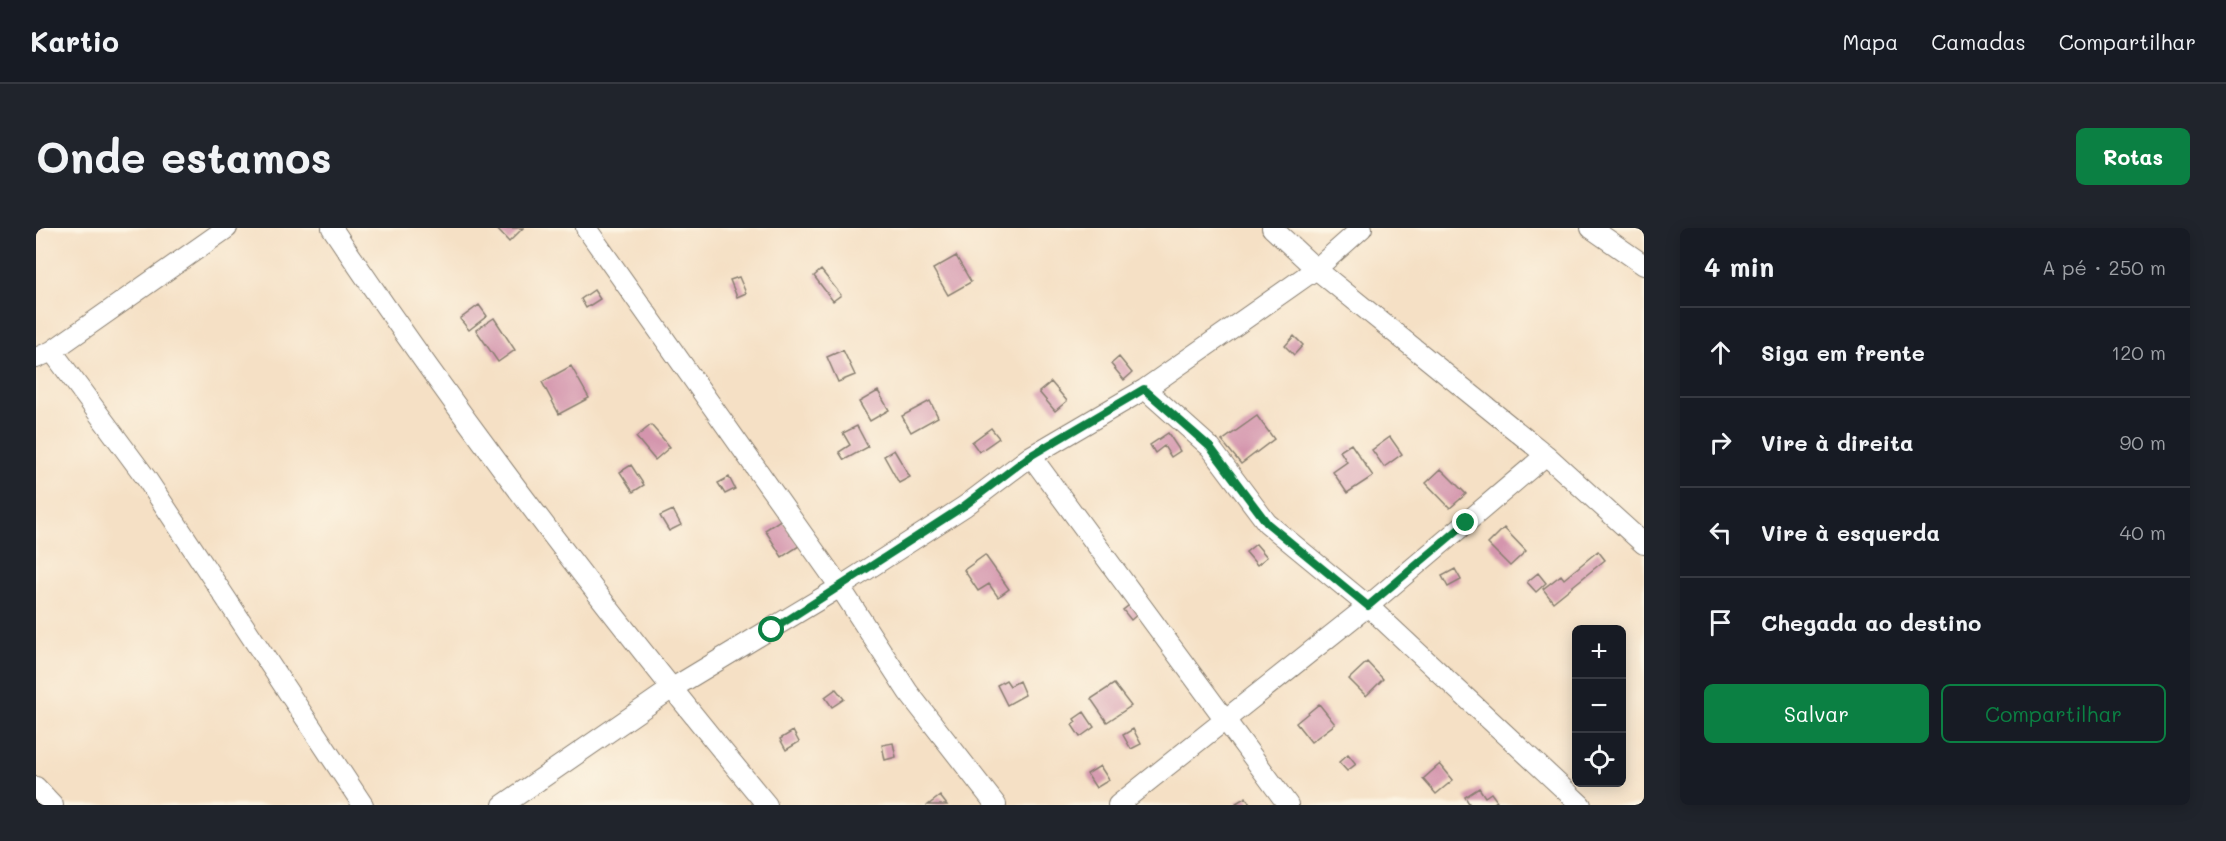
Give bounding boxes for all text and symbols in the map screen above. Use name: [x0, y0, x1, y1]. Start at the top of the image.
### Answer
text: Kartio: [30, 23, 119, 59]
text: Mapa: [1842, 28, 1898, 55]
text: Camadas: [1931, 28, 2026, 55]
text: Compartilhar: [2059, 28, 2196, 55]
button: Rotas: [2076, 128, 2190, 185]
text: Onde estamos: [36, 129, 332, 184]
text: 4 min: [1704, 250, 1774, 284]
text: A pé · 250 m: [2042, 254, 2166, 280]
icon: ahead: [1704, 336, 1737, 369]
text: Siga em frente: [1761, 338, 1925, 367]
text: 120 m: [2111, 339, 2166, 365]
icon: right: [1704, 426, 1737, 459]
text: Vire à direita: [1761, 428, 1914, 457]
text: 90 m: [2120, 429, 2166, 455]
route end: [1452, 509, 1478, 535]
icon: left: [1704, 516, 1737, 549]
text: Vire à esquerda: [1761, 518, 1940, 547]
text: 40 m: [2120, 519, 2166, 545]
icon: arrive: [1704, 606, 1737, 639]
text: Chegada ao destino: [1761, 608, 1981, 637]
route start: [758, 616, 784, 642]
map controls: [1572, 625, 1626, 787]
button: +: [1572, 625, 1626, 679]
button: −: [1572, 679, 1626, 733]
button: Salvar: [1704, 684, 1929, 743]
button: Compartilhar: [1941, 684, 2166, 743]
button: locate: [1572, 733, 1626, 787]

